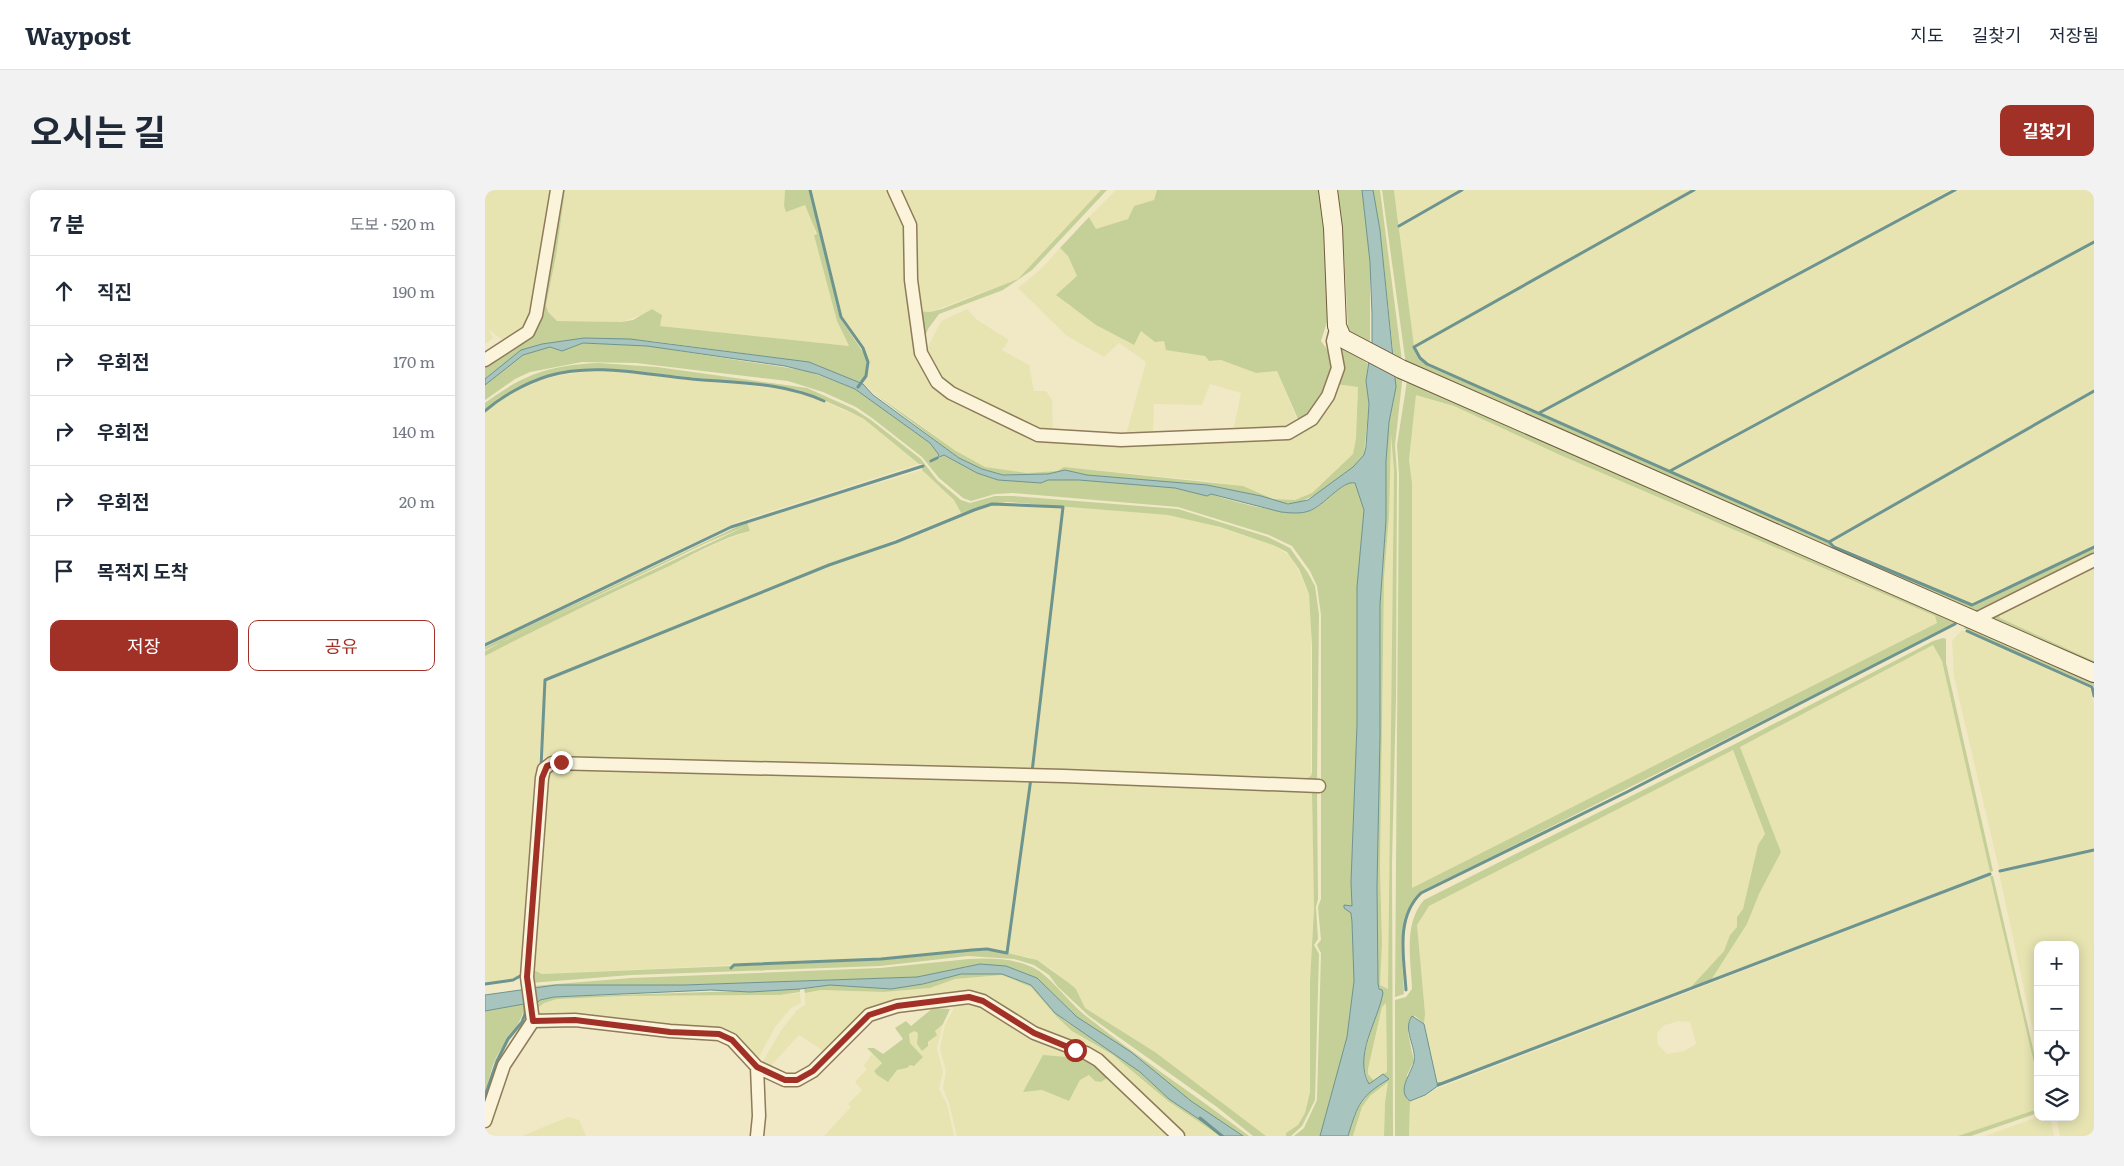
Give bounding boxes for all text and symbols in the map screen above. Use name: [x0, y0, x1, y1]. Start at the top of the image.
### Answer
text: Waypost: [25, 17, 131, 52]
text: 지도: [1911, 21, 1944, 48]
text: 길찾기: [1972, 21, 2021, 48]
text: 저장됨: [2049, 21, 2099, 48]
text: 오시는 길: [30, 104, 166, 156]
button: 길찾기: [2000, 105, 2094, 156]
text: 7 분: [50, 207, 85, 238]
text: 도보 · 520 m: [350, 211, 435, 235]
icon: ahead: [50, 277, 78, 305]
text: 직진: [97, 277, 132, 305]
text: 190 m: [392, 279, 435, 303]
icon: right: [50, 347, 78, 375]
text: 우회전: [97, 347, 149, 375]
text: 170 m: [393, 349, 435, 373]
icon: right: [50, 417, 78, 445]
text: 우회전: [97, 417, 149, 445]
text: 140 m: [392, 419, 435, 443]
icon: right: [50, 487, 78, 515]
text: 우회전: [97, 487, 149, 515]
text: 20 m: [399, 489, 435, 513]
icon: arrive: [50, 557, 78, 585]
text: 목적지 도착: [97, 557, 188, 585]
button: 저장: [50, 620, 238, 671]
button: 공유: [248, 620, 435, 671]
route end: [550, 751, 573, 774]
map controls: [2034, 941, 2079, 1121]
button: +: [2034, 941, 2079, 986]
button: −: [2034, 986, 2079, 1031]
button: locate: [2034, 1031, 2079, 1076]
route start: [1064, 1039, 1087, 1062]
button: layers: [2034, 1076, 2079, 1121]

